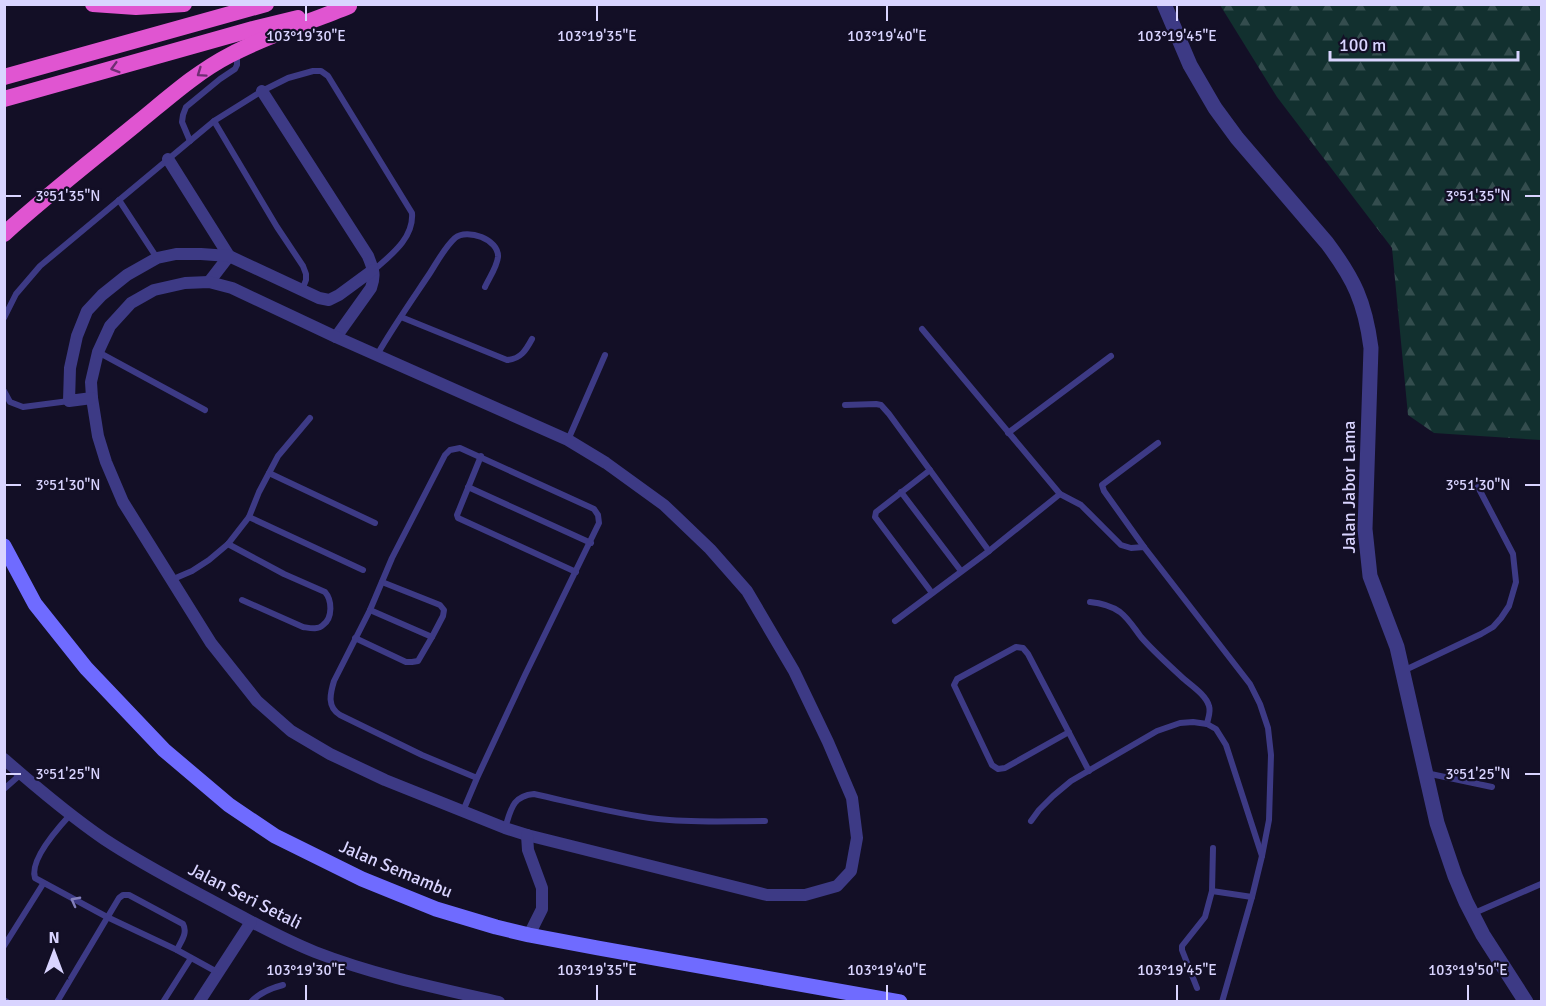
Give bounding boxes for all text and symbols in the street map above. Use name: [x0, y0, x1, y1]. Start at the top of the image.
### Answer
scale bar: [1330, 24, 1518, 62]
text: 103°19'30"E: [266, 27, 346, 45]
text: 103°19'35"E: [557, 27, 637, 45]
text: 103°19'40"E: [847, 27, 927, 45]
text: 103°19'45"E: [1137, 27, 1217, 45]
text: 100 m: [1339, 34, 1386, 56]
one-way arrow: [110, 61, 121, 73]
one-way arrow: [196, 66, 207, 77]
text: 3°51'35"N: [35, 187, 101, 205]
text: 3°51'35"N: [1445, 187, 1511, 205]
street label: Jalan Jabor Lama: [1338, 421, 1360, 553]
text: 3°51'30"N: [35, 476, 101, 494]
text: 3°51'30"N: [1445, 476, 1511, 494]
text: 3°51'25"N: [35, 765, 101, 783]
text: 3°51'25"N: [1445, 765, 1511, 783]
street label: Jalan Semambu: [336, 835, 456, 903]
street label: Jalan Seri Setali: [185, 858, 305, 934]
one-way arrow: [71, 897, 82, 908]
north arrow: [24, 922, 84, 982]
text: N: [48, 928, 60, 948]
text: 103°19'30"E: [266, 961, 346, 979]
text: 103°19'35"E: [557, 961, 637, 979]
text: 103°19'40"E: [847, 961, 927, 979]
text: 103°19'45"E: [1137, 961, 1217, 979]
text: 103°19'50"E: [1428, 961, 1508, 979]

